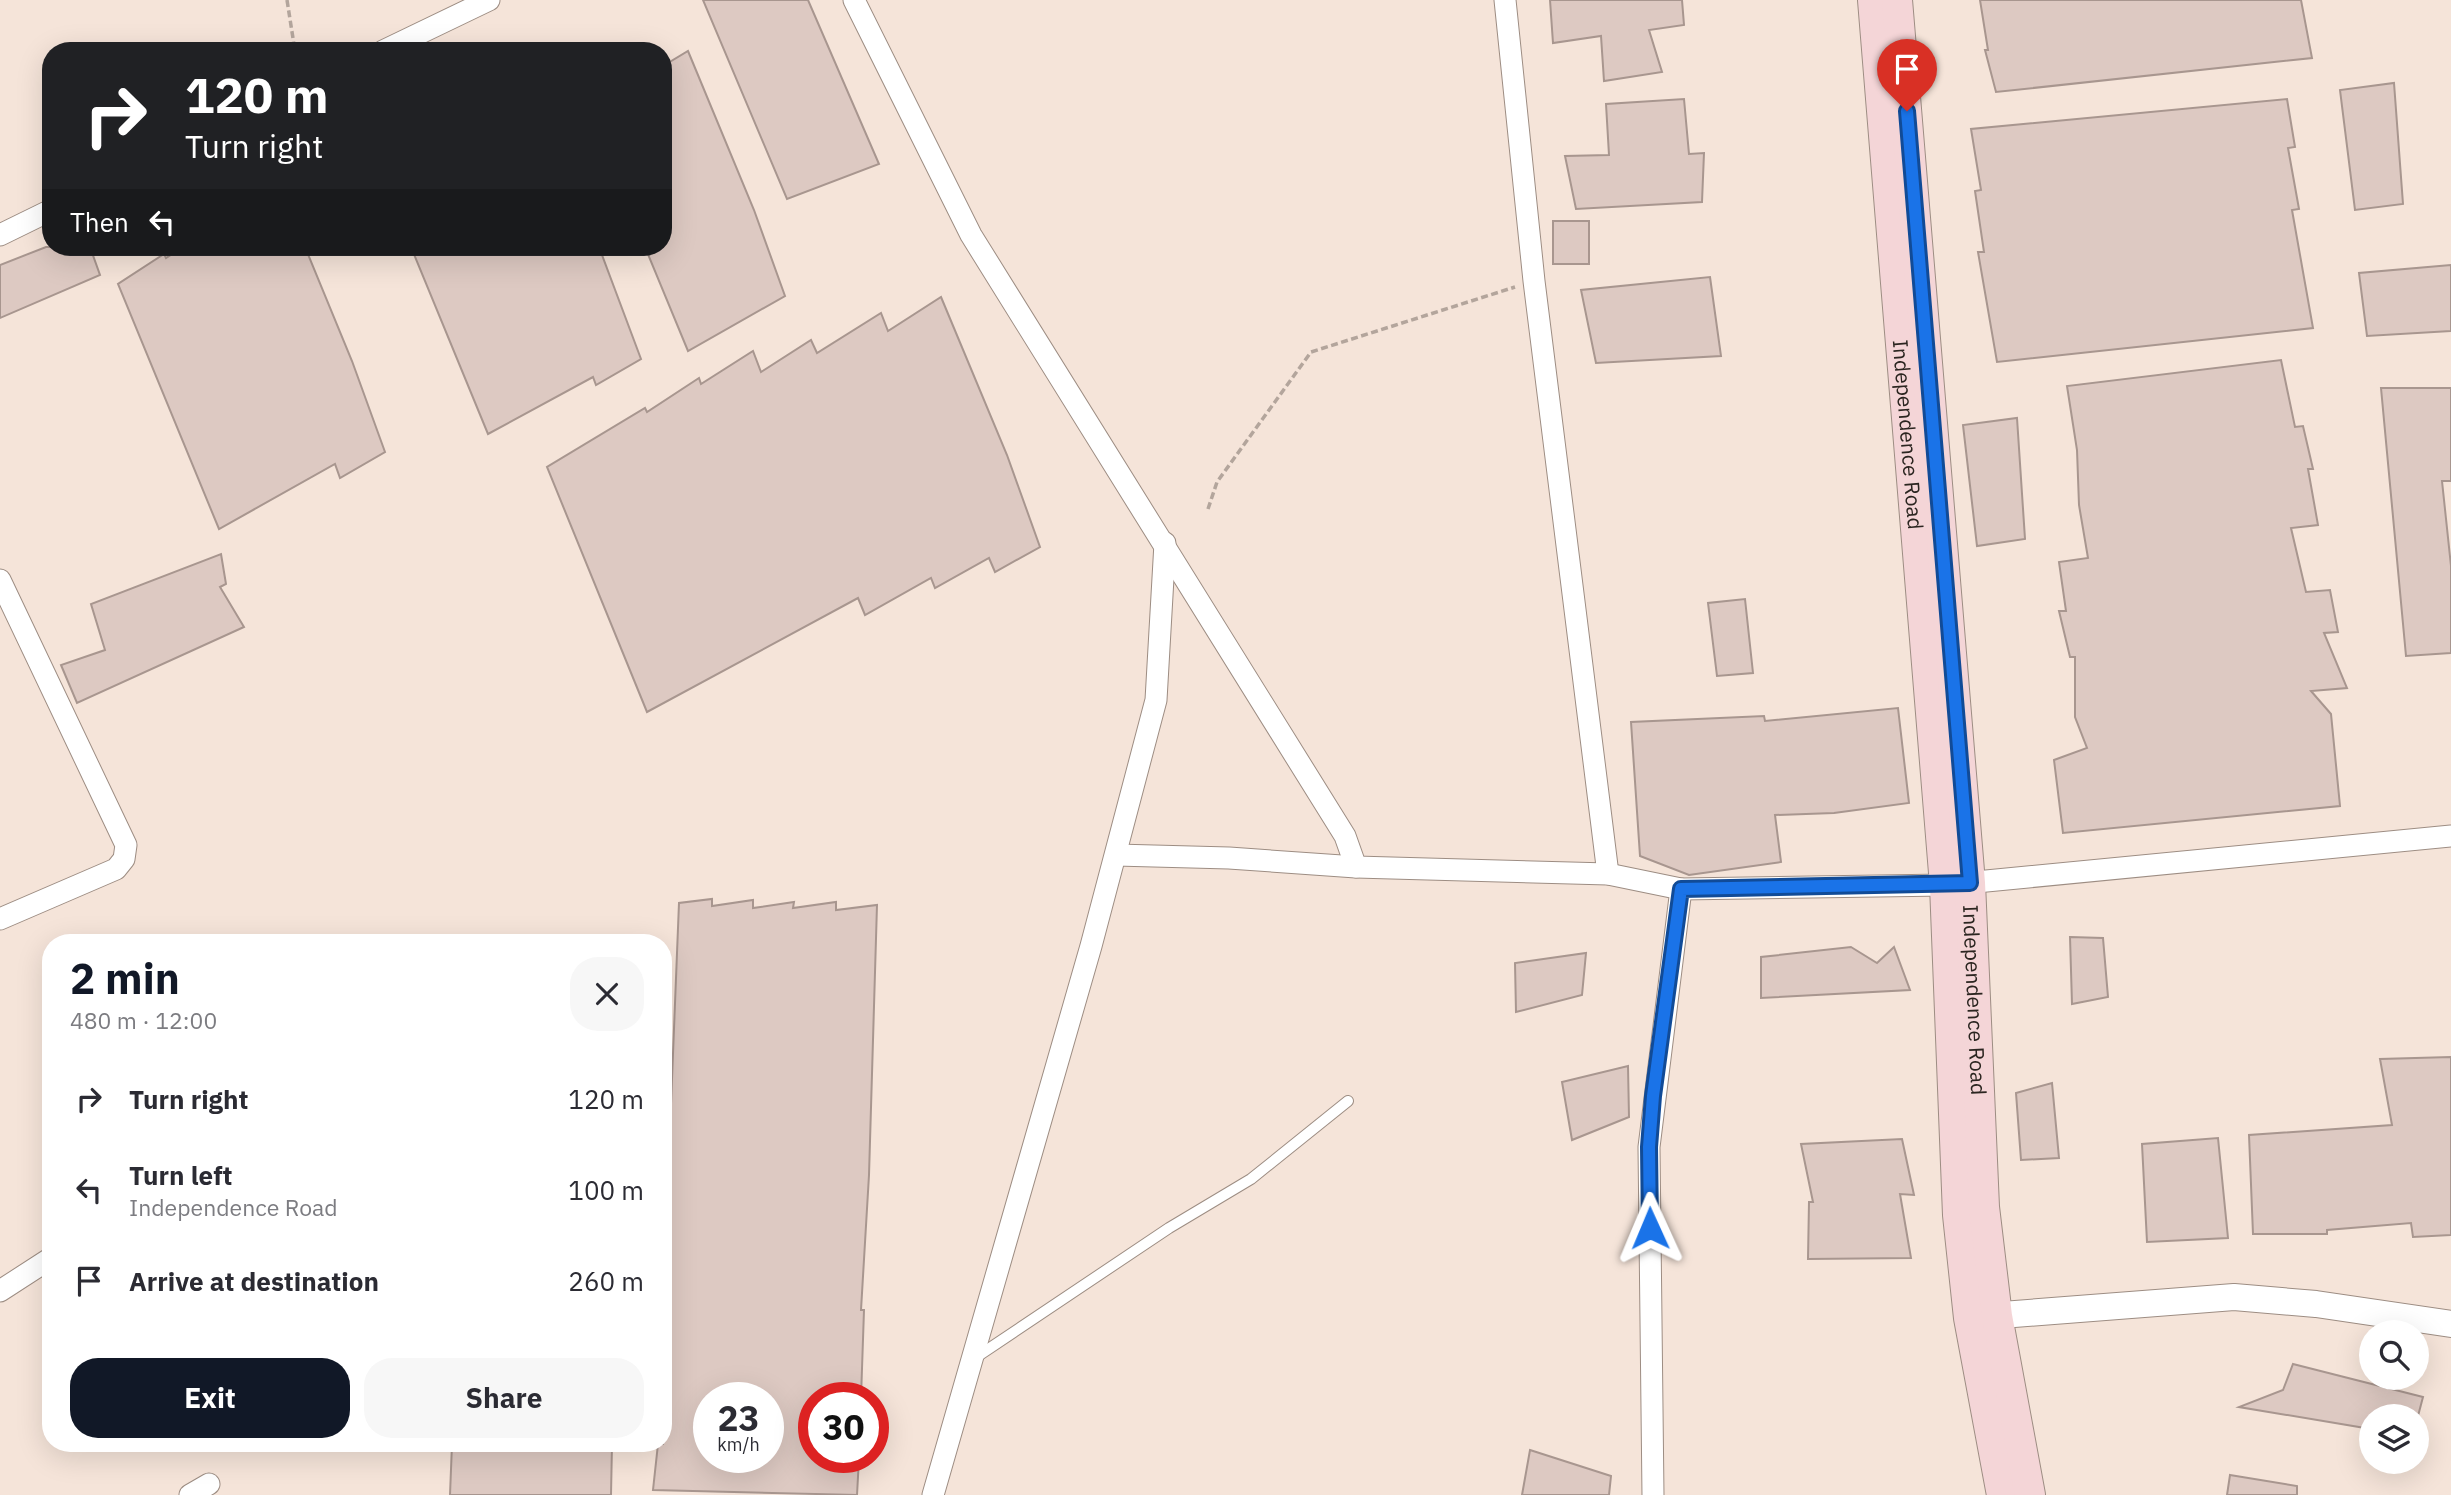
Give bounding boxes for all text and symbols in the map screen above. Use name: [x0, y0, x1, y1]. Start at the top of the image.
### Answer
pin: [1877, 39, 1937, 111]
icon: arrive: [1888, 50, 1926, 88]
text: 120 m: [185, 63, 329, 126]
icon: right: [70, 70, 161, 161]
text: Turn right: [185, 125, 323, 167]
icon: left: [143, 203, 181, 241]
text: Then: [70, 205, 129, 239]
street label: Independence Road: [1887, 338, 1930, 531]
street label: Independence Road: [1957, 904, 1993, 1096]
text: 2 min: [70, 951, 180, 1006]
button: close: [570, 957, 644, 1031]
text: 480 m · 12:00: [70, 1005, 217, 1035]
icon: right: [70, 1080, 108, 1118]
text: Turn right: [129, 1082, 248, 1116]
text: 120 m: [568, 1082, 644, 1116]
text: Turn left: [129, 1158, 232, 1192]
icon: left: [70, 1171, 108, 1209]
text: 100 m: [568, 1173, 644, 1207]
position arrow: [1613, 1191, 1687, 1265]
text: Independence Road: [129, 1192, 338, 1222]
icon: arrive: [70, 1262, 108, 1300]
text: Arrive at destination: [129, 1264, 379, 1298]
text: 260 m: [568, 1264, 644, 1298]
map controls: [2359, 1320, 2429, 1474]
button: search: [2359, 1320, 2429, 1390]
button: Exit: [70, 1358, 350, 1438]
button: Share: [364, 1358, 644, 1438]
speed limit sign: 30: [798, 1382, 889, 1473]
text: 23: [717, 1395, 760, 1441]
button: layers: [2359, 1404, 2429, 1474]
text: km/h: [717, 1433, 760, 1456]

